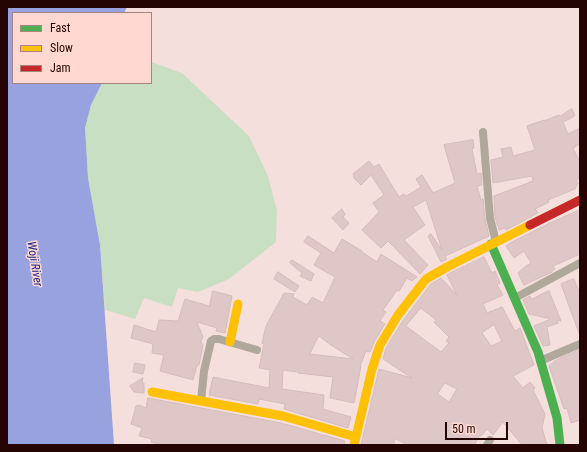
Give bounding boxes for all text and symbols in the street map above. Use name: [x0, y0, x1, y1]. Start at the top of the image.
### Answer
legend: [12, 12, 152, 84]
text: Fast: [50, 21, 70, 35]
text: Slow: [50, 41, 73, 55]
text: Jam: [50, 61, 71, 75]
water label: Woji River: [23, 241, 45, 287]
scale bar: [447, 414, 510, 440]
text: 50 m: [452, 422, 476, 436]

